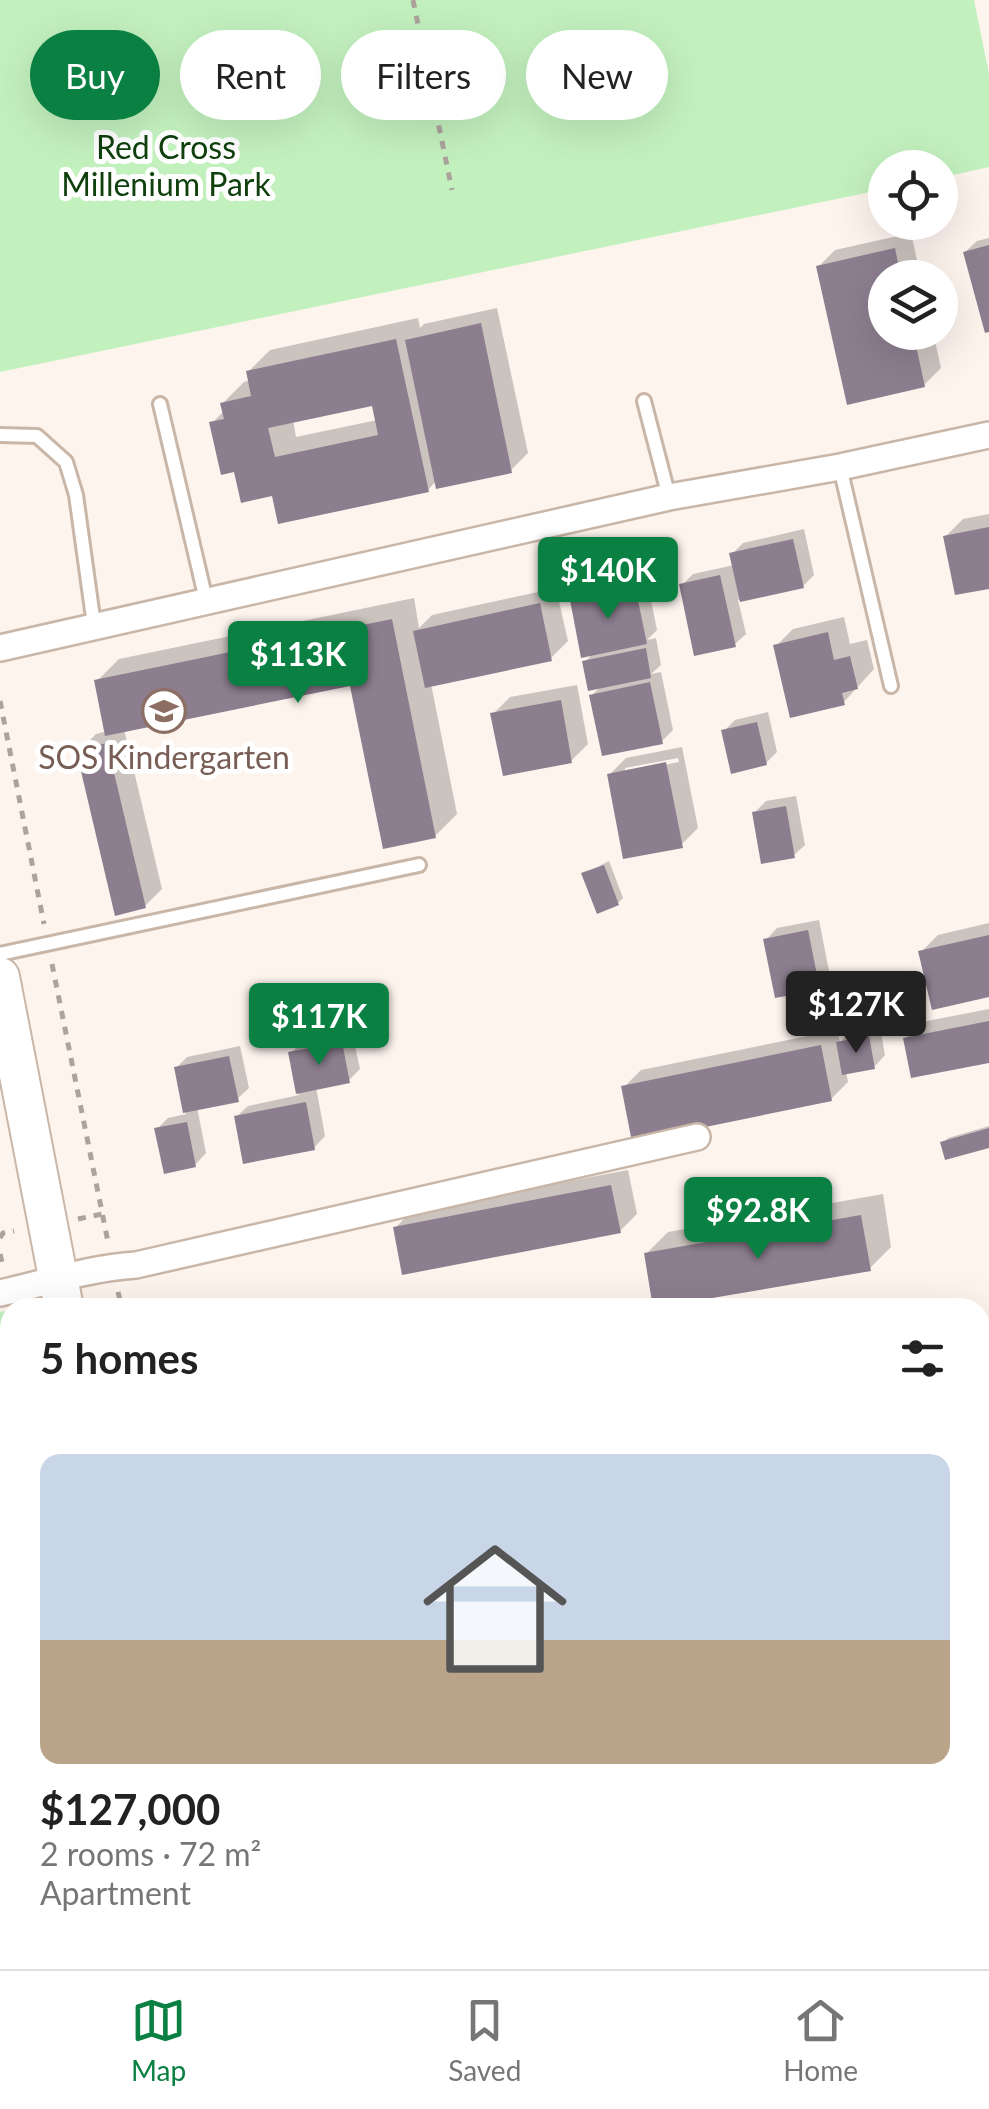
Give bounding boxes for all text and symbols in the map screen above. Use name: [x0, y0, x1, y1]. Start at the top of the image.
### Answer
chip: Buy: [30, 30, 160, 120]
chip: Rent: [180, 30, 321, 120]
chip: Filters: [341, 30, 506, 120]
chip: New: [526, 30, 668, 120]
park label: Red Cross Millenium Park: [61, 127, 272, 203]
map controls: [868, 150, 958, 350]
button: locate: [868, 150, 958, 240]
button: layers: [868, 260, 958, 350]
pin: $140K: [538, 537, 678, 622]
text: $140K: [560, 550, 656, 589]
pin: $113K: [228, 621, 368, 706]
text: $113K: [250, 634, 346, 673]
school or university icon: SOS Kindergarten: [141, 688, 187, 734]
place label: SOS Kindergarten: [38, 737, 290, 776]
pin: $127K: [786, 971, 926, 1056]
pin: $117K: [249, 983, 389, 1068]
text: $127K: [808, 984, 904, 1023]
text: $117K: [271, 996, 367, 1035]
pin: $92.8K: [677, 1177, 839, 1262]
text: $92.8K: [706, 1190, 810, 1229]
icon: filters: [895, 1331, 950, 1386]
text: 5 homes: [40, 1333, 198, 1383]
icon: home: [405, 1519, 585, 1699]
text: $127,000: [40, 1784, 220, 1834]
text: 2 rooms · 72 m²: [40, 1834, 261, 1873]
text: Apartment: [40, 1873, 191, 1912]
tab: Map: [131, 1993, 186, 2087]
tab: Saved: [448, 1993, 521, 2087]
tab: Home: [783, 1993, 858, 2087]

